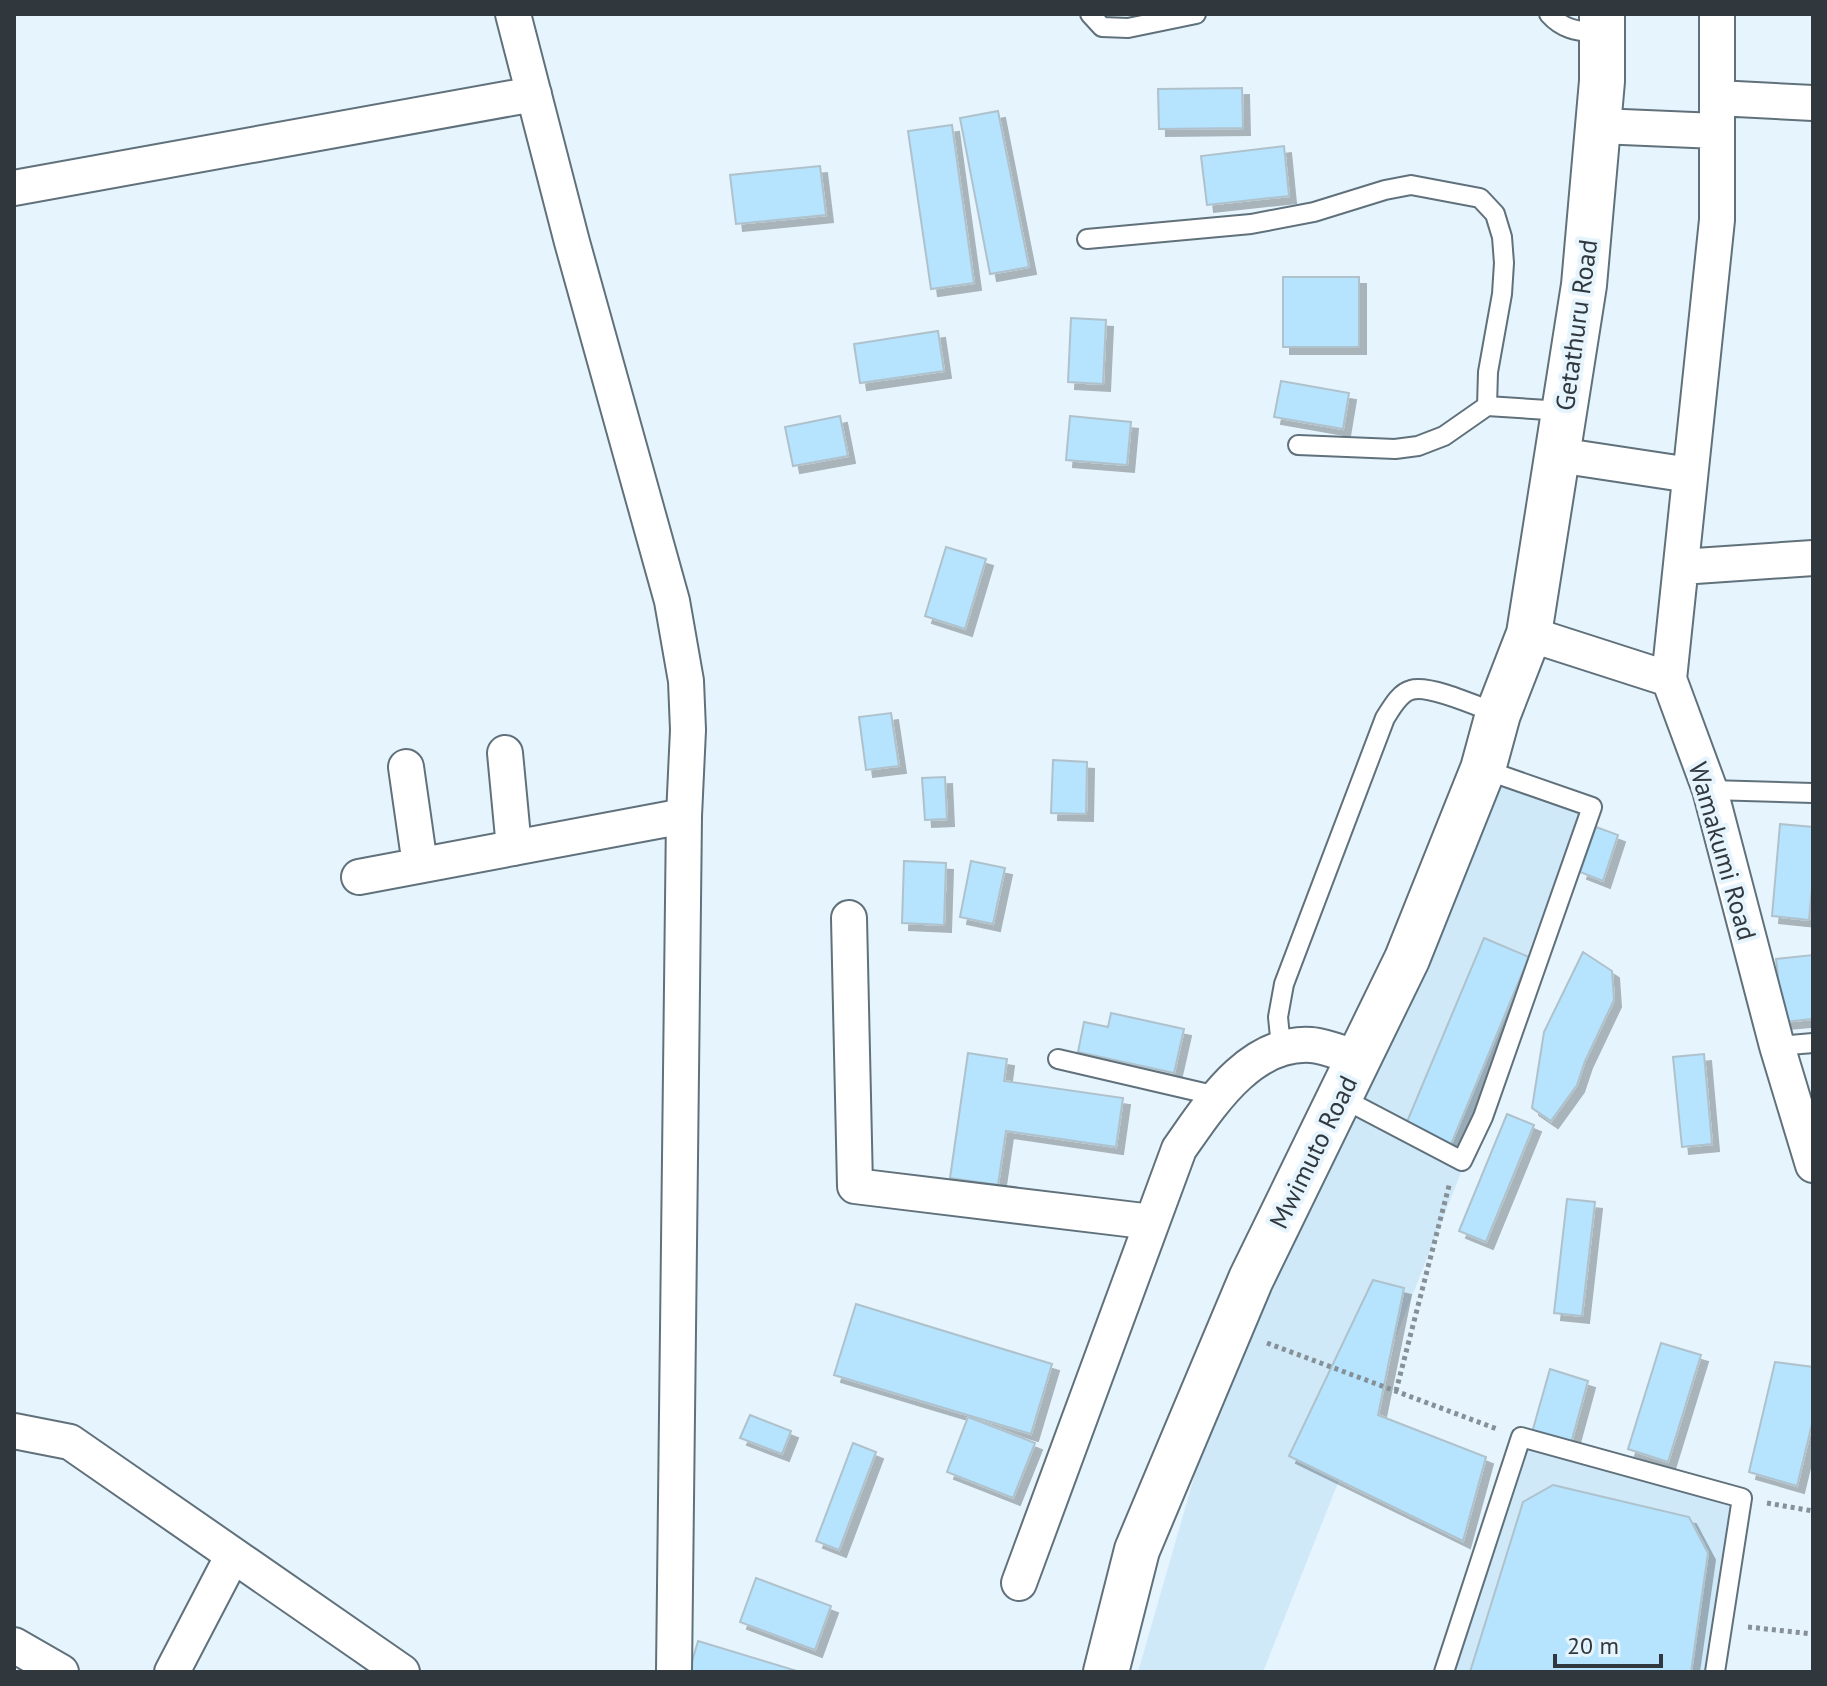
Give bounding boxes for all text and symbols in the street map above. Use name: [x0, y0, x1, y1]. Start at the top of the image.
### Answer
street label: Getathuru Road: [1548, 237, 1604, 413]
street label: Wamakumi Road: [1682, 758, 1764, 944]
street label: Mwimuto Road: [1262, 1070, 1364, 1234]
scale bar: [1555, 1618, 1661, 1668]
text: 20 m: [1567, 1630, 1619, 1661]

